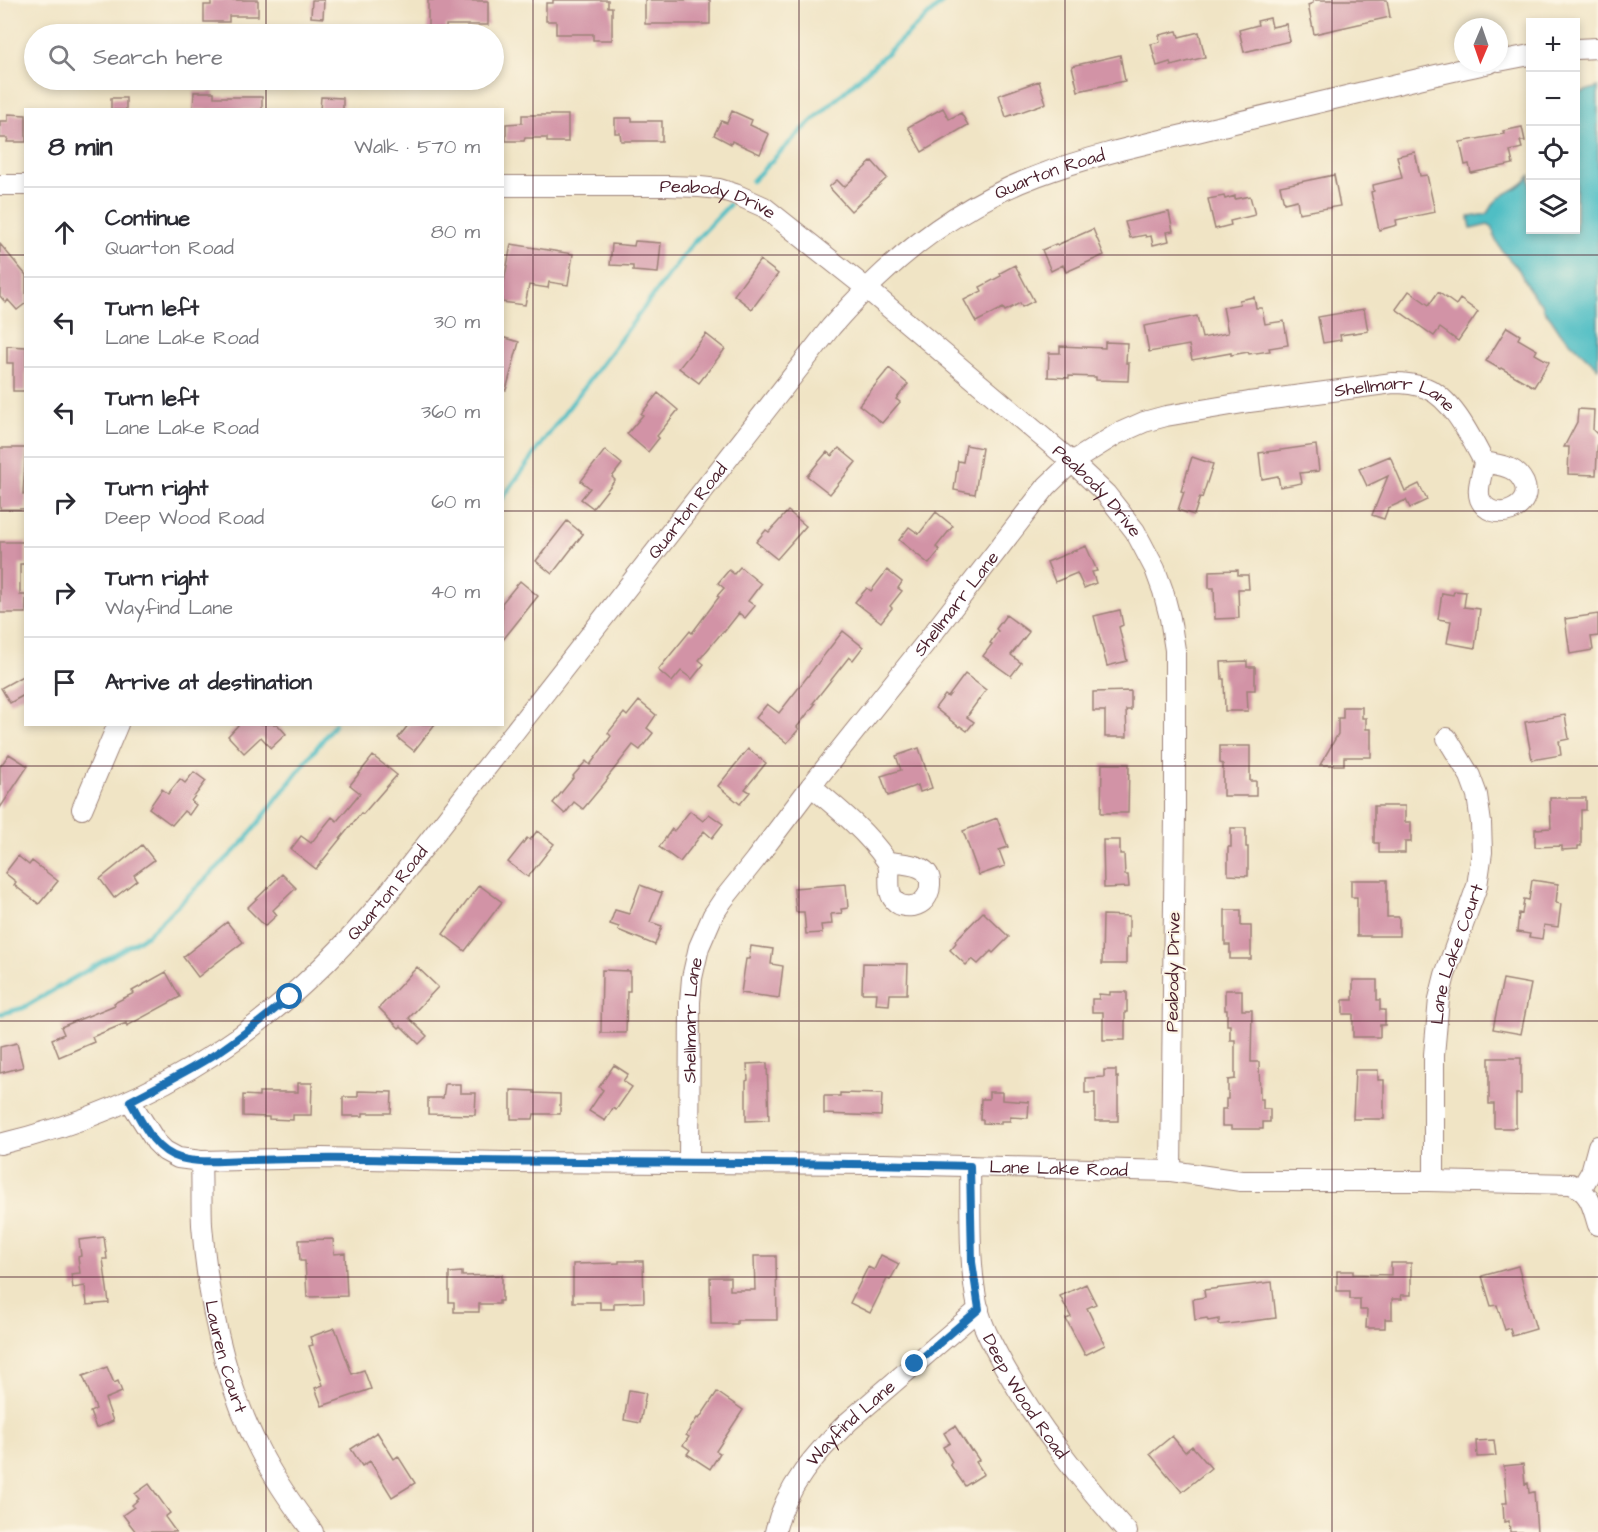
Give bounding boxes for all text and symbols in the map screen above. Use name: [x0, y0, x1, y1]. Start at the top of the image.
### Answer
north arrow: [1454, 18, 1508, 72]
map controls: [1526, 18, 1580, 234]
button: +: [1526, 18, 1580, 72]
search box: [24, 24, 504, 90]
icon: search: [45, 41, 78, 74]
text: Search here: [93, 42, 223, 73]
button: −: [1526, 72, 1580, 126]
button: locate: [1526, 126, 1580, 180]
text: 8 min: [48, 129, 112, 165]
text: Walk · 570 m: [354, 133, 480, 161]
street label: Quarton Road: [990, 142, 1108, 205]
street label: Peabody Drive: [660, 174, 782, 225]
button: layers: [1526, 180, 1580, 234]
text: Continue: [105, 203, 190, 234]
icon: ahead: [48, 216, 81, 249]
text: 80 m: [431, 218, 480, 246]
text: Quarton Road: [105, 234, 234, 262]
text: Turn left: [105, 293, 199, 324]
icon: left: [48, 306, 81, 339]
text: 30 m: [434, 308, 480, 336]
text: Lane Lake Road: [105, 324, 259, 352]
street label: Shellmarr Lane: [1333, 370, 1462, 417]
text: Turn left: [105, 383, 199, 414]
icon: left: [48, 396, 81, 429]
text: 360 m: [421, 398, 480, 426]
text: Lane Lake Road: [105, 414, 259, 442]
street label: Peabody Drive: [1047, 438, 1148, 541]
street label: Quarton Road: [642, 457, 733, 564]
text: Turn right: [105, 473, 208, 504]
icon: right: [48, 486, 81, 519]
text: 60 m: [431, 488, 480, 516]
text: Deep Wood Road: [105, 504, 264, 532]
street label: Shellmarr Lane: [907, 546, 1005, 661]
text: Turn right: [105, 563, 208, 594]
icon: right: [48, 576, 81, 609]
text: 40 m: [430, 578, 480, 606]
text: Wayfind Lane: [105, 594, 233, 622]
icon: arrive: [48, 666, 81, 699]
text: Arrive at destination: [105, 667, 312, 698]
street label: Quarton Road: [341, 840, 434, 946]
street label: Lane Lake Court: [1424, 879, 1490, 1025]
street label: Peabody Drive: [1159, 911, 1188, 1032]
street label: Shellmarr Lane: [677, 954, 709, 1083]
route start: [276, 983, 302, 1009]
street label: Lane Lake Road: [989, 1154, 1128, 1182]
street label: Lauren Court: [199, 1298, 254, 1417]
street label: Deep Wood Road: [977, 1329, 1074, 1464]
route end: [901, 1350, 927, 1376]
street label: Wayfind Lane: [800, 1374, 901, 1471]

